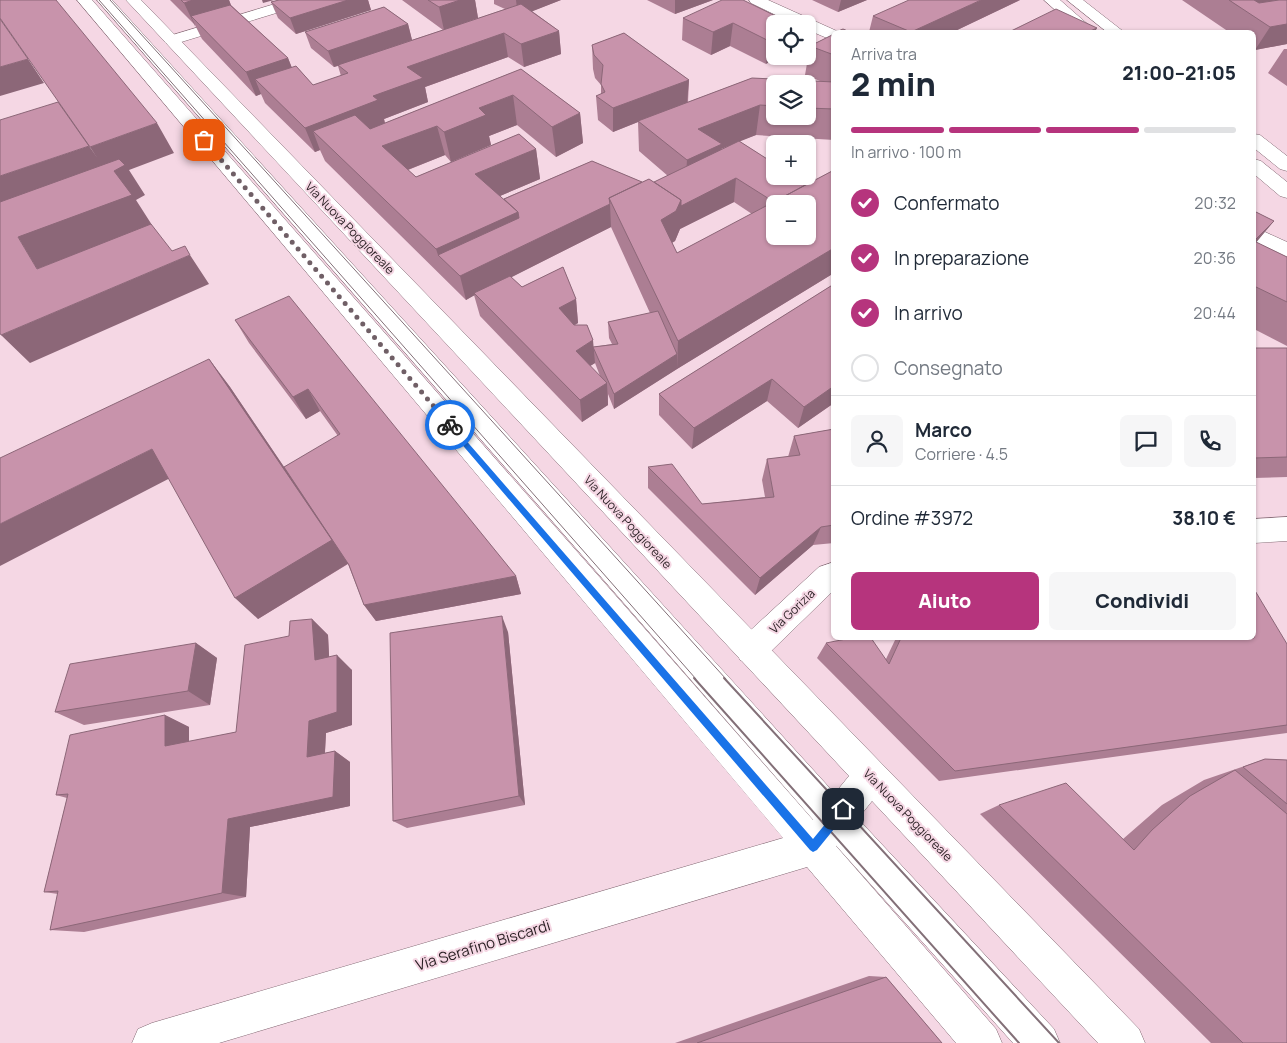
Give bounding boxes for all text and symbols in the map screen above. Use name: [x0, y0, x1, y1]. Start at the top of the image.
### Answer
map controls: [766, 15, 816, 245]
button: locate: [766, 15, 816, 65]
text: Arriva tra: [851, 43, 917, 65]
text: 21:00–21:05: [1122, 60, 1236, 86]
text: 2 min: [851, 62, 936, 106]
button: layers: [766, 75, 816, 125]
pin: [183, 119, 225, 161]
icon: bag: [190, 126, 218, 154]
button: +: [766, 135, 816, 185]
text: In arrivo · 100 m: [851, 141, 961, 163]
street label: Via Nuova Poggioreale: [302, 178, 398, 278]
icon: check: [851, 189, 879, 217]
text: Confermato: [894, 190, 1000, 216]
text: 20:32: [1194, 192, 1236, 214]
button: −: [766, 195, 816, 245]
icon: check: [851, 244, 879, 272]
text: In preparazione: [894, 245, 1029, 271]
text: 20:36: [1194, 247, 1236, 269]
icon: check: [851, 299, 879, 327]
text: In arrivo: [894, 300, 963, 326]
text: 20:44: [1193, 302, 1236, 324]
text: Consegnato: [894, 355, 1003, 381]
courier: [425, 400, 475, 450]
icon: bike: [436, 411, 464, 439]
button: person: [851, 415, 903, 467]
button: chat: [1120, 415, 1172, 467]
button: phone: [1184, 415, 1236, 467]
text: Marco: [915, 417, 972, 443]
text: Corriere · 4.5: [915, 443, 1008, 465]
street label: Via Nuova Poggioreale: [580, 472, 676, 572]
text: Ordine #3972: [851, 505, 973, 531]
text: 38.10 €: [1172, 505, 1236, 531]
button: Aiuto: [851, 572, 1039, 630]
button: Condividi: [1049, 572, 1236, 630]
street label: Via Gorizia: [765, 585, 819, 637]
street label: Via Nuova Poggioreale: [860, 765, 956, 865]
pin: [822, 788, 864, 830]
icon: home: [829, 795, 857, 823]
street label: Via Serafino Biscardi: [413, 915, 553, 975]

